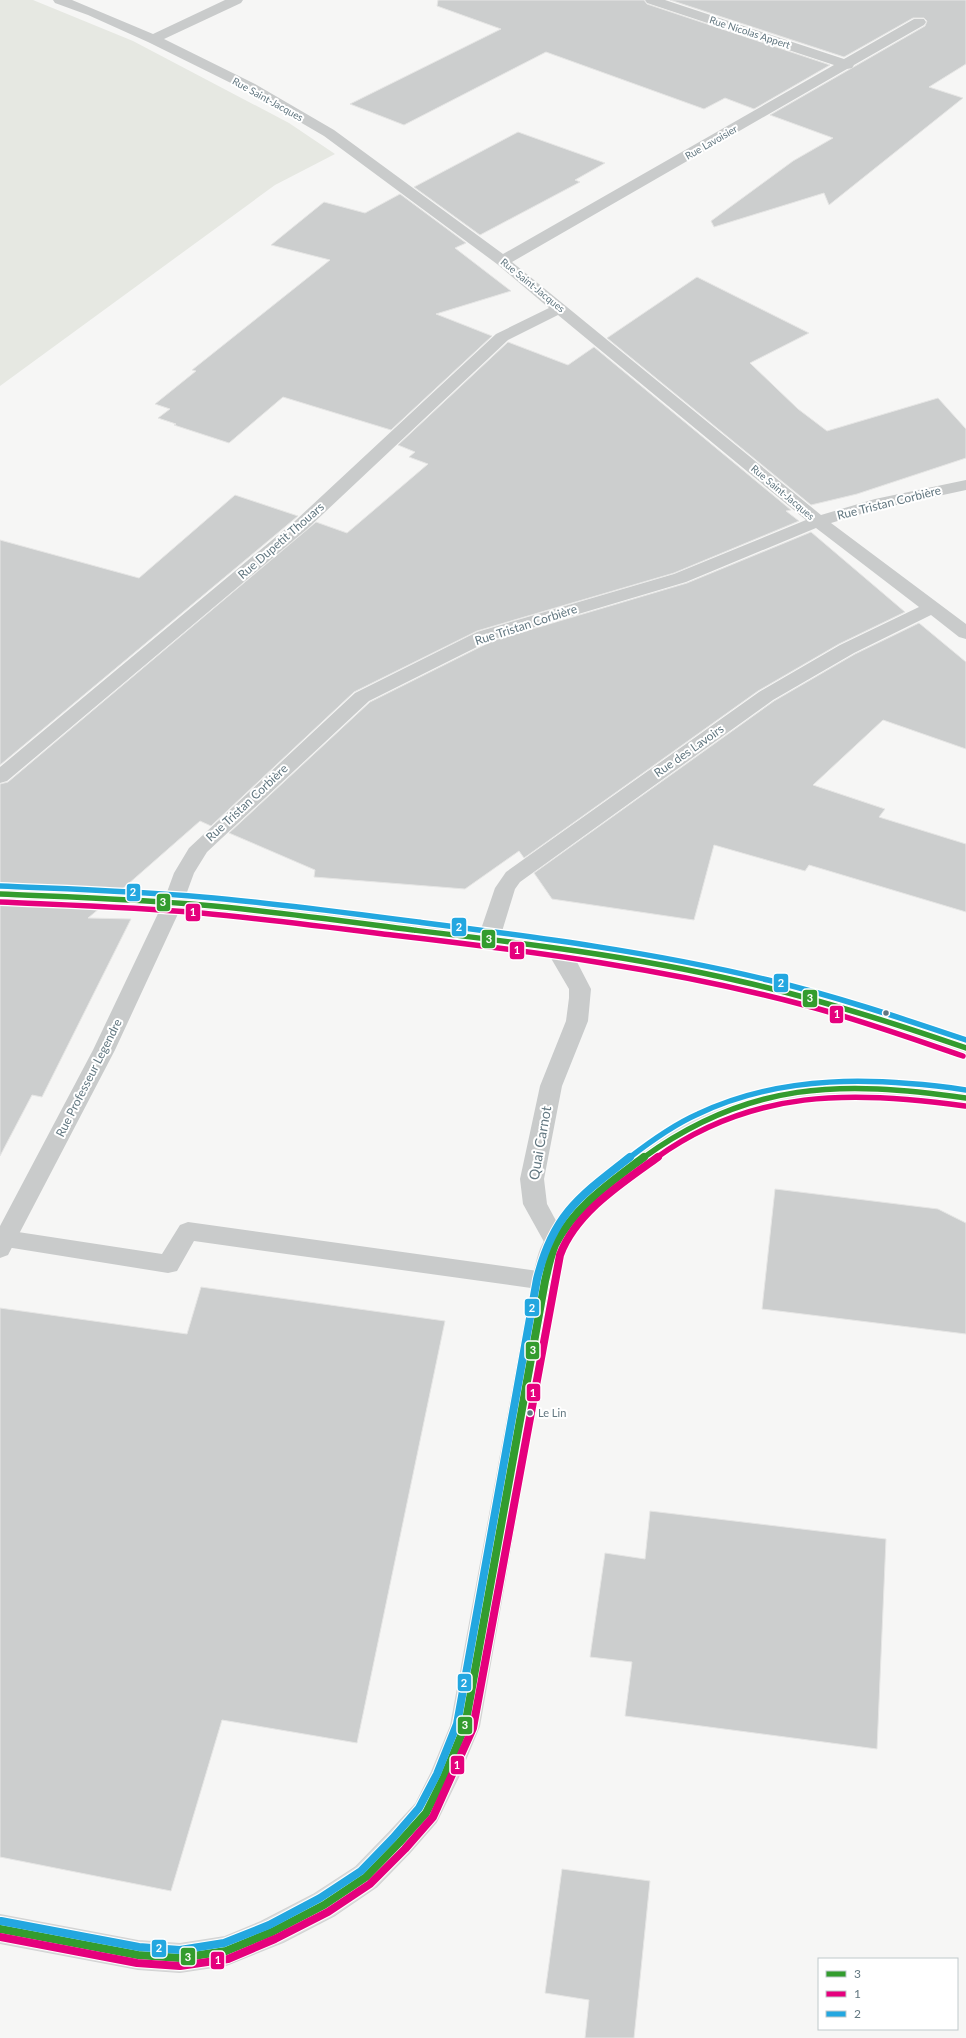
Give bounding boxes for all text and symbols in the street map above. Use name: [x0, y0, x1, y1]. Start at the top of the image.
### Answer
street label: Rue Nicolas Appert: [708, 13, 792, 51]
street label: Rue Saint-Jacques: [231, 75, 305, 123]
street label: Rue Lavoisier: [683, 122, 740, 162]
street label: Rue Saint-Jacques: [499, 255, 567, 315]
street label: Rue Saint-Jacques: [749, 462, 817, 522]
street label: Rue Tristan Corbière: [835, 482, 942, 523]
street label: Rue Dupetit Thouars: [235, 499, 327, 582]
street label: Rue Tristan Corbière: [473, 601, 579, 648]
street label: Rue des Lavoirs: [651, 721, 727, 780]
street label: Rue Tristan Corbière: [203, 761, 291, 845]
line badge: 2: [126, 883, 141, 902]
text: 2: [130, 885, 136, 898]
line badge: 3: [156, 893, 171, 912]
text: 3: [160, 895, 166, 908]
line badge: 1: [185, 903, 201, 922]
text: 1: [190, 905, 196, 918]
line badge: 2: [451, 917, 467, 937]
text: 2: [456, 920, 462, 933]
line badge: 3: [481, 929, 496, 949]
text: 3: [486, 932, 492, 945]
line badge: 1: [509, 941, 525, 960]
text: 1: [514, 943, 520, 956]
line badge: 2: [773, 973, 789, 993]
text: 2: [778, 976, 784, 989]
line badge: 3: [802, 989, 818, 1008]
text: 3: [807, 991, 813, 1004]
line badge: 1: [829, 1005, 844, 1024]
text: 1: [834, 1007, 840, 1020]
unlabelled marker: [881, 1008, 891, 1018]
street label: Rue Professeur Legendre: [52, 1016, 125, 1139]
street label: Quai Carnot: [525, 1105, 554, 1181]
line badge: 2: [524, 1298, 540, 1317]
text: 2: [529, 1301, 535, 1314]
line badge: 3: [525, 1341, 540, 1360]
text: 3: [530, 1343, 536, 1356]
line badge: 1: [526, 1383, 541, 1402]
text: 1: [530, 1386, 536, 1399]
place label: Le Lin: [538, 1406, 566, 1419]
marker: Le Lin: [525, 1408, 535, 1418]
line badge: 2: [457, 1673, 472, 1692]
text: 2: [461, 1676, 467, 1689]
line badge: 3: [457, 1716, 473, 1735]
text: 3: [462, 1718, 468, 1731]
line badge: 1: [450, 1755, 465, 1775]
text: 1: [454, 1758, 460, 1771]
line badge: 2: [151, 1939, 167, 1958]
text: 2: [156, 1941, 162, 1954]
line badge: 3: [180, 1947, 196, 1966]
text: 3: [185, 1950, 191, 1963]
line badge: 1: [210, 1951, 225, 1970]
text: 1: [215, 1953, 221, 1966]
legend: [818, 1958, 958, 2030]
text: 3: [854, 1966, 861, 1981]
text: 1: [854, 1986, 861, 2001]
text: 2: [854, 2006, 861, 2021]

